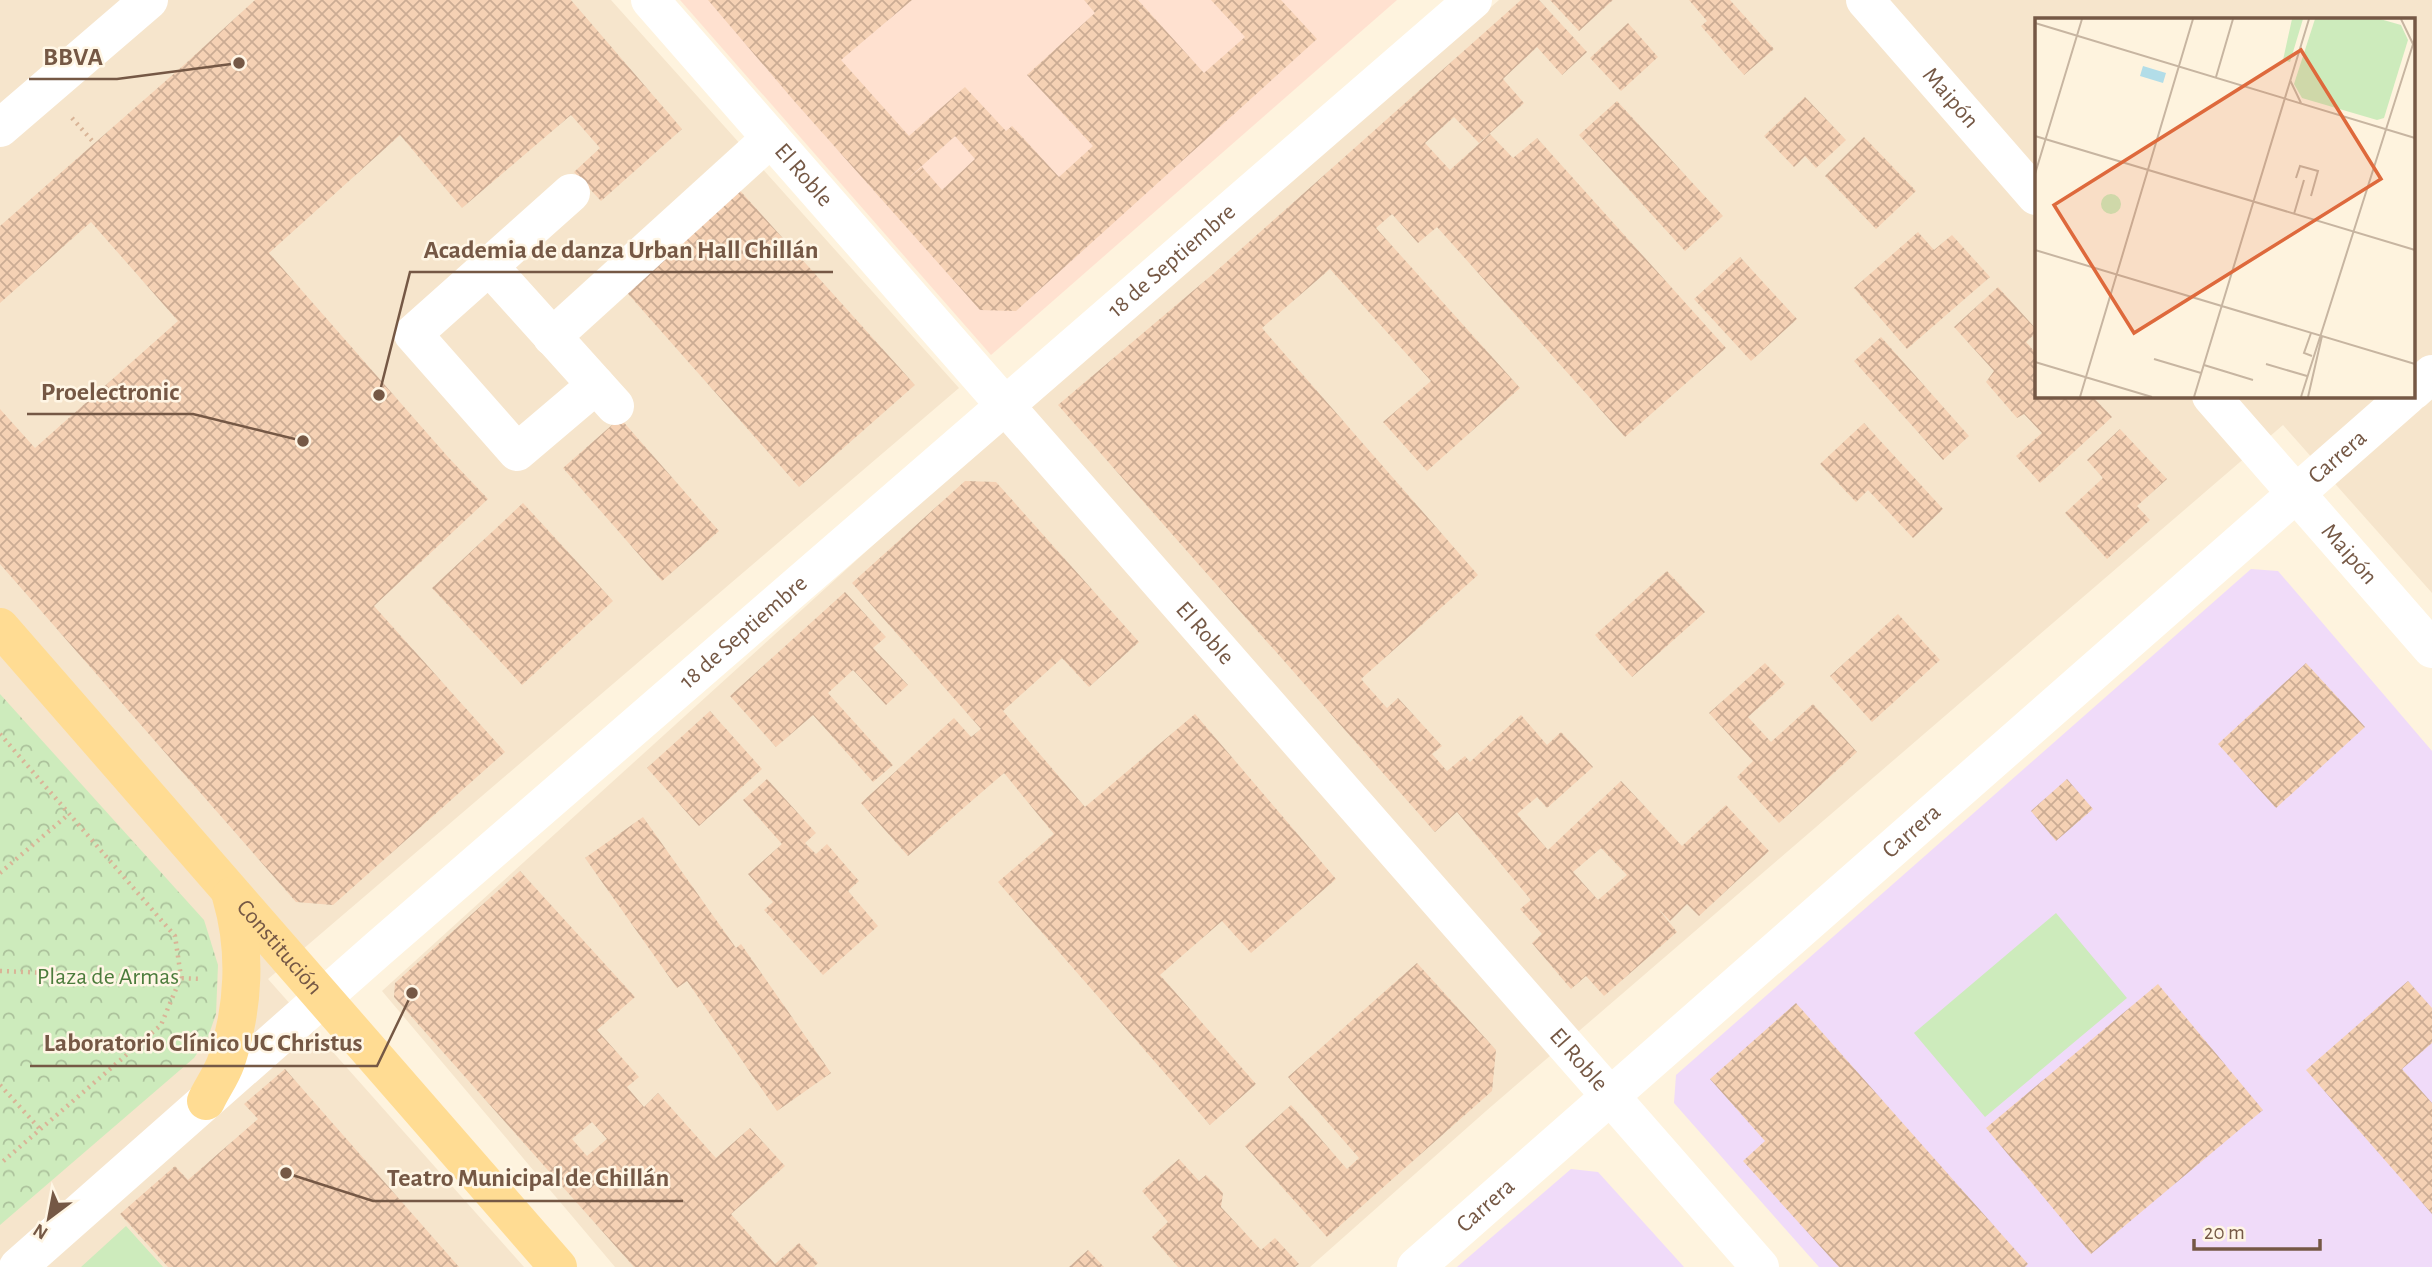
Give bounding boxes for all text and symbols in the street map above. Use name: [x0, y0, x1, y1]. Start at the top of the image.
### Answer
inset map: [2035, 18, 2414, 397]
callout: BBVA: [29, 32, 117, 79]
text: BBVA: [43, 44, 103, 70]
street label: Maipón: [1918, 63, 1983, 133]
street label: El Roble: [770, 139, 837, 211]
street label: 18 de Septiembre: [1104, 199, 1240, 322]
callout: Academia de danza Urban Hall Chillán: [410, 225, 833, 272]
text: Academia de danza Urban Hall Chillán: [423, 237, 819, 263]
callout: Proelectronic: [27, 367, 193, 414]
text: Proelectronic: [41, 379, 179, 405]
street label: Carrera: [2304, 425, 2371, 489]
street label: Maipón: [2317, 519, 2382, 589]
street label: 18 de Septiembre: [675, 571, 812, 694]
street label: El Roble: [1171, 597, 1239, 669]
street label: Carrera: [1878, 800, 1945, 863]
street label: Constitución: [232, 895, 327, 999]
park label: Plaza de Armas: [37, 965, 179, 989]
callout: Laboratorio Clínico UC Christus: [30, 1019, 377, 1066]
street label: El Roble: [1545, 1024, 1612, 1096]
text: Laboratorio Clínico UC Christus: [43, 1030, 363, 1056]
callout: Teatro Municipal de Chillán: [373, 1154, 683, 1201]
text: Teatro Municipal de Chillán: [387, 1165, 669, 1191]
street label: Carrera: [1452, 1174, 1520, 1237]
north arrow: [14, 1183, 84, 1253]
scale bar: [2194, 1208, 2320, 1252]
text: N: [30, 1220, 51, 1243]
text: 20 m: [2204, 1222, 2245, 1243]

